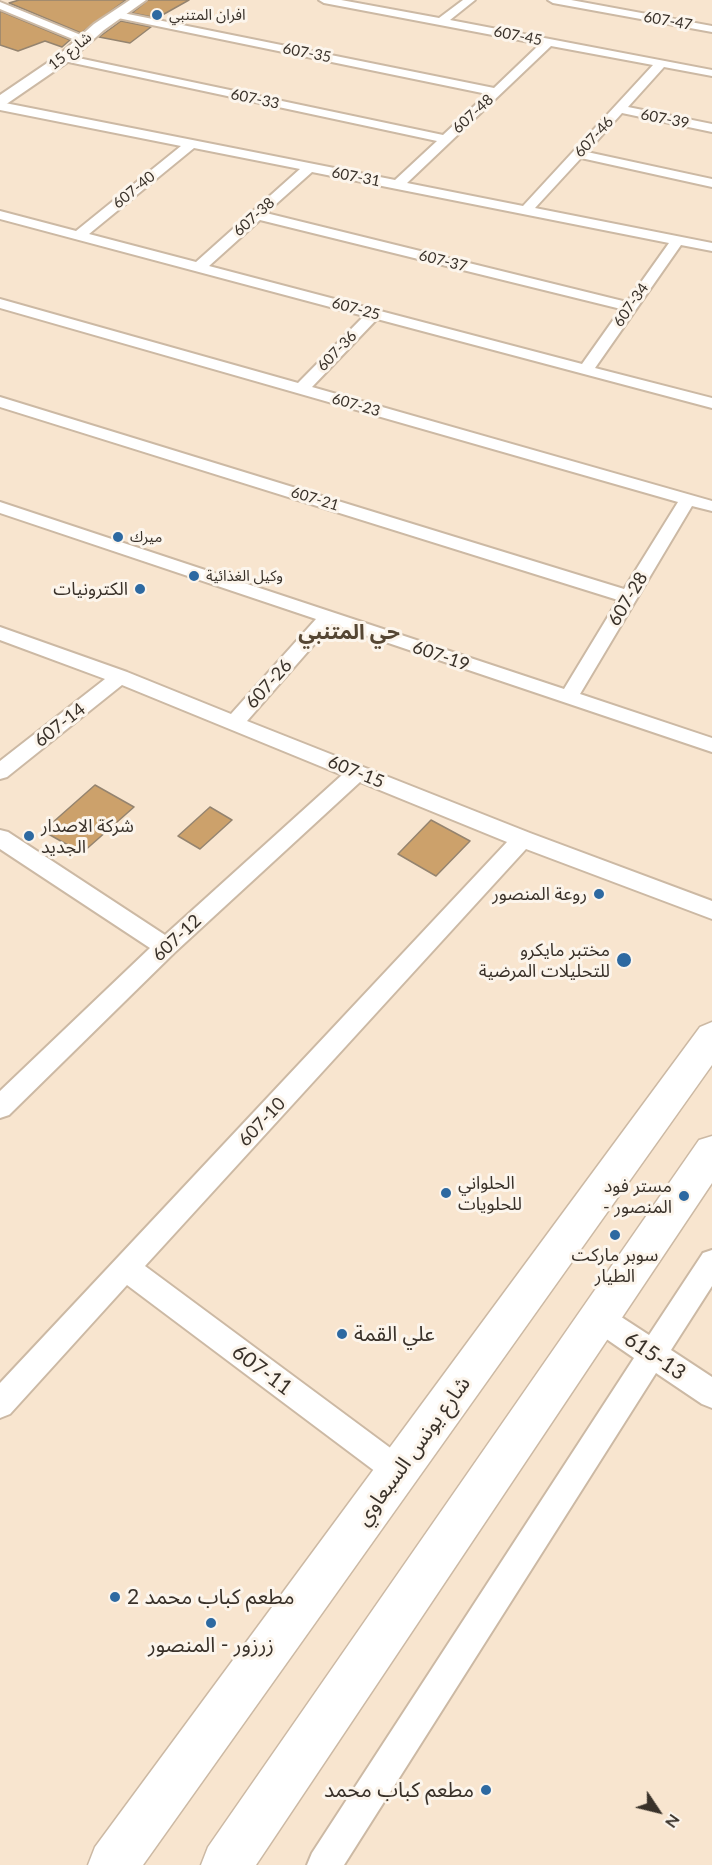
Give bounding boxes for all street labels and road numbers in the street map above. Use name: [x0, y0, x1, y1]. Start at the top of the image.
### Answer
street label: 607-47: [642, 8, 694, 34]
street label: 607-45: [492, 22, 544, 50]
street label: شارع 15: [45, 28, 95, 74]
street label: 607-35: [281, 39, 333, 67]
street label: 607-33: [229, 85, 281, 113]
street label: 607-48: [449, 91, 497, 137]
street label: 607-39: [639, 105, 691, 133]
street label: 607-46: [571, 113, 617, 161]
street label: 607-31: [330, 163, 382, 191]
street label: 607-40: [109, 168, 159, 212]
street label: 607-38: [230, 194, 278, 240]
street label: 607-37: [417, 246, 469, 276]
street label: 607-34: [610, 280, 652, 330]
street label: 607-25: [330, 294, 382, 324]
street label: 607-36: [313, 327, 361, 375]
street label: 607-23: [330, 390, 382, 420]
street label: 607-21: [289, 483, 341, 515]
street label: 607-28: [604, 568, 652, 630]
street label: 607-19: [410, 636, 472, 676]
street label: 607-26: [241, 655, 297, 713]
street label: 607-14: [30, 698, 90, 752]
street label: 607-15: [325, 751, 387, 793]
street label: 607-12: [148, 910, 206, 966]
street label: 607-10: [234, 1093, 290, 1151]
street label: 615-13: [619, 1326, 691, 1386]
street label: 607-11: [227, 1339, 297, 1401]
street label: شارع يونس السبعاوي: [350, 1372, 476, 1530]

